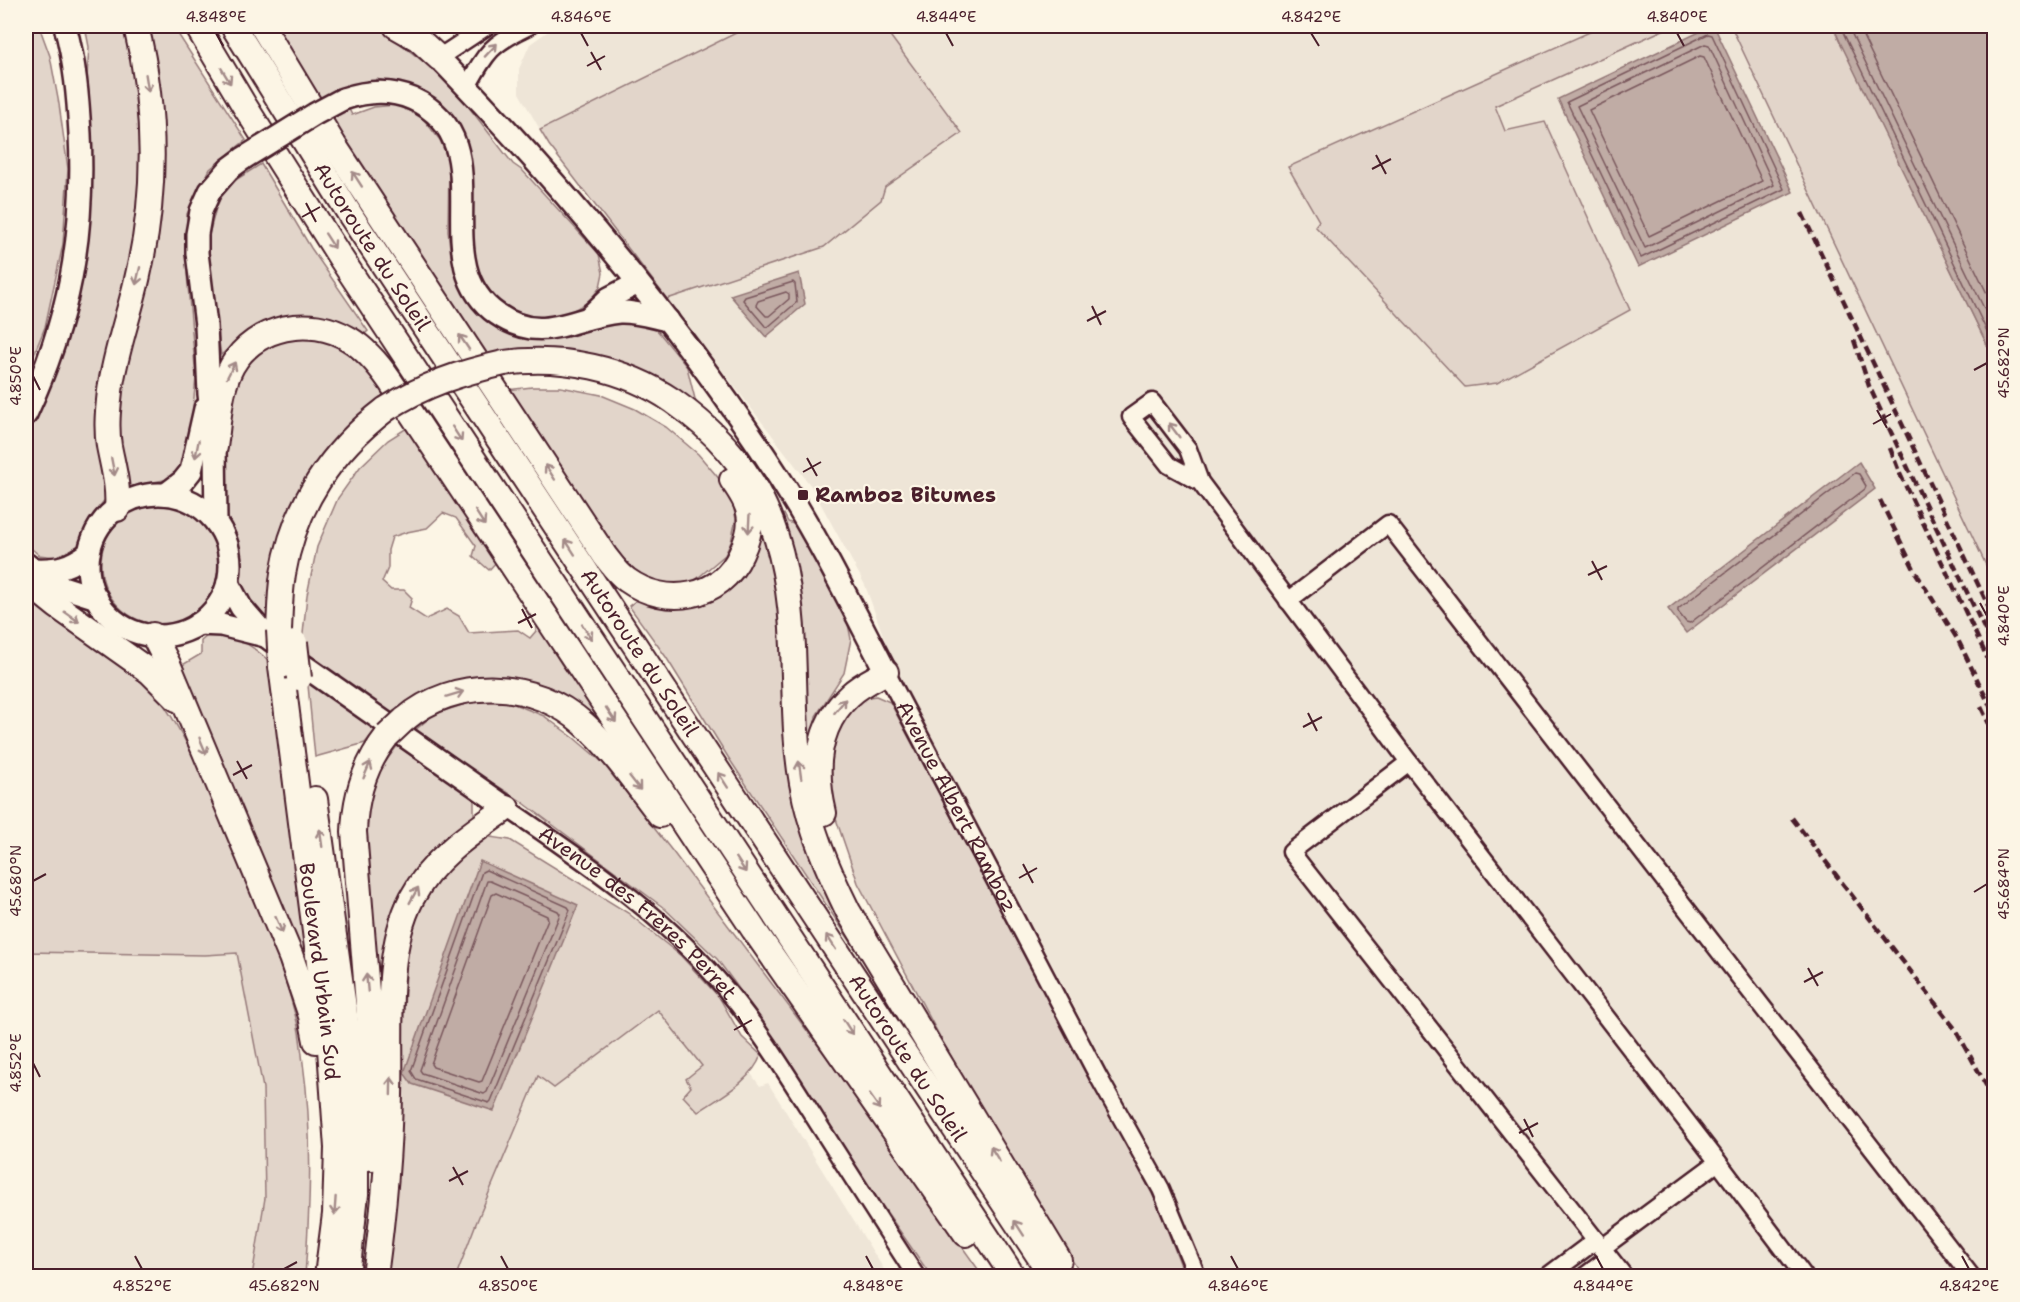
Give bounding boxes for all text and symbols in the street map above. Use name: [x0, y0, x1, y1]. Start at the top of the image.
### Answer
text: 4.848°E: [186, 7, 246, 27]
text: 4.846°E: [551, 7, 611, 27]
text: 4.844°E: [916, 7, 976, 27]
text: 4.842°E: [1281, 7, 1341, 27]
text: 4.840°E: [1646, 7, 1708, 27]
one-way arrow: [484, 42, 498, 57]
one-way arrow: [221, 67, 233, 84]
one-way arrow: [142, 72, 153, 92]
street label: Autoroute du Soleil: [307, 157, 438, 337]
one-way arrow: [350, 171, 362, 188]
one-way arrow: [324, 232, 336, 249]
one-way arrow: [131, 267, 143, 286]
text: 45.682°N: [1994, 327, 2014, 399]
one-way arrow: [458, 334, 470, 351]
text: 4.850°E: [6, 346, 26, 406]
one-way arrow: [226, 361, 237, 379]
one-way arrow: [1168, 423, 1180, 439]
one-way arrow: [451, 425, 463, 442]
one-way arrow: [191, 439, 202, 458]
one-way arrow: [108, 457, 119, 477]
one-way arrow: [544, 464, 556, 481]
place label: Ramboz Bitumes: [815, 481, 996, 509]
marker: Ramboz Bitumes: [796, 488, 810, 502]
one-way arrow: [474, 509, 487, 526]
one-way arrow: [743, 513, 754, 533]
one-way arrow: [563, 539, 575, 556]
street label: Autoroute du Soleil: [574, 563, 706, 742]
text: 4.840°E: [1994, 585, 2014, 647]
one-way arrow: [63, 611, 79, 623]
one-way arrow: [582, 623, 594, 640]
one-way arrow: [445, 688, 464, 699]
street label: Avenue Albert Ramboz: [890, 696, 1024, 917]
one-way arrow: [834, 698, 847, 714]
one-way arrow: [605, 707, 617, 723]
one-way arrow: [198, 736, 209, 755]
one-way arrow: [362, 761, 373, 779]
one-way arrow: [795, 761, 806, 781]
one-way arrow: [717, 771, 730, 788]
one-way arrow: [628, 774, 641, 790]
street label: Avenue des Frères Perret: [533, 819, 743, 1006]
one-way arrow: [315, 828, 326, 848]
text: 45.680°N: [6, 845, 26, 917]
text: 45.684°N: [1994, 848, 2014, 920]
one-way arrow: [735, 856, 747, 872]
street label: Boulevard Urbain Sud: [292, 861, 346, 1081]
one-way arrow: [408, 887, 420, 904]
one-way arrow: [274, 916, 285, 934]
one-way arrow: [825, 935, 837, 951]
street label: Autoroute du Soleil: [842, 969, 974, 1148]
one-way arrow: [361, 974, 372, 994]
one-way arrow: [842, 1019, 855, 1036]
text: 4.852°E: [6, 1033, 26, 1093]
one-way arrow: [385, 1077, 396, 1097]
one-way arrow: [869, 1093, 881, 1110]
one-way arrow: [989, 1146, 1001, 1163]
one-way arrow: [330, 1196, 341, 1216]
one-way arrow: [1013, 1219, 1026, 1236]
text: 4.852°E: [112, 1276, 172, 1296]
text: 45.682°N: [248, 1276, 320, 1296]
text: 4.850°E: [478, 1276, 538, 1296]
text: 4.848°E: [843, 1276, 903, 1296]
text: 4.846°E: [1208, 1276, 1268, 1296]
text: 4.844°E: [1573, 1276, 1633, 1296]
text: 4.842°E: [1939, 1276, 1999, 1296]

